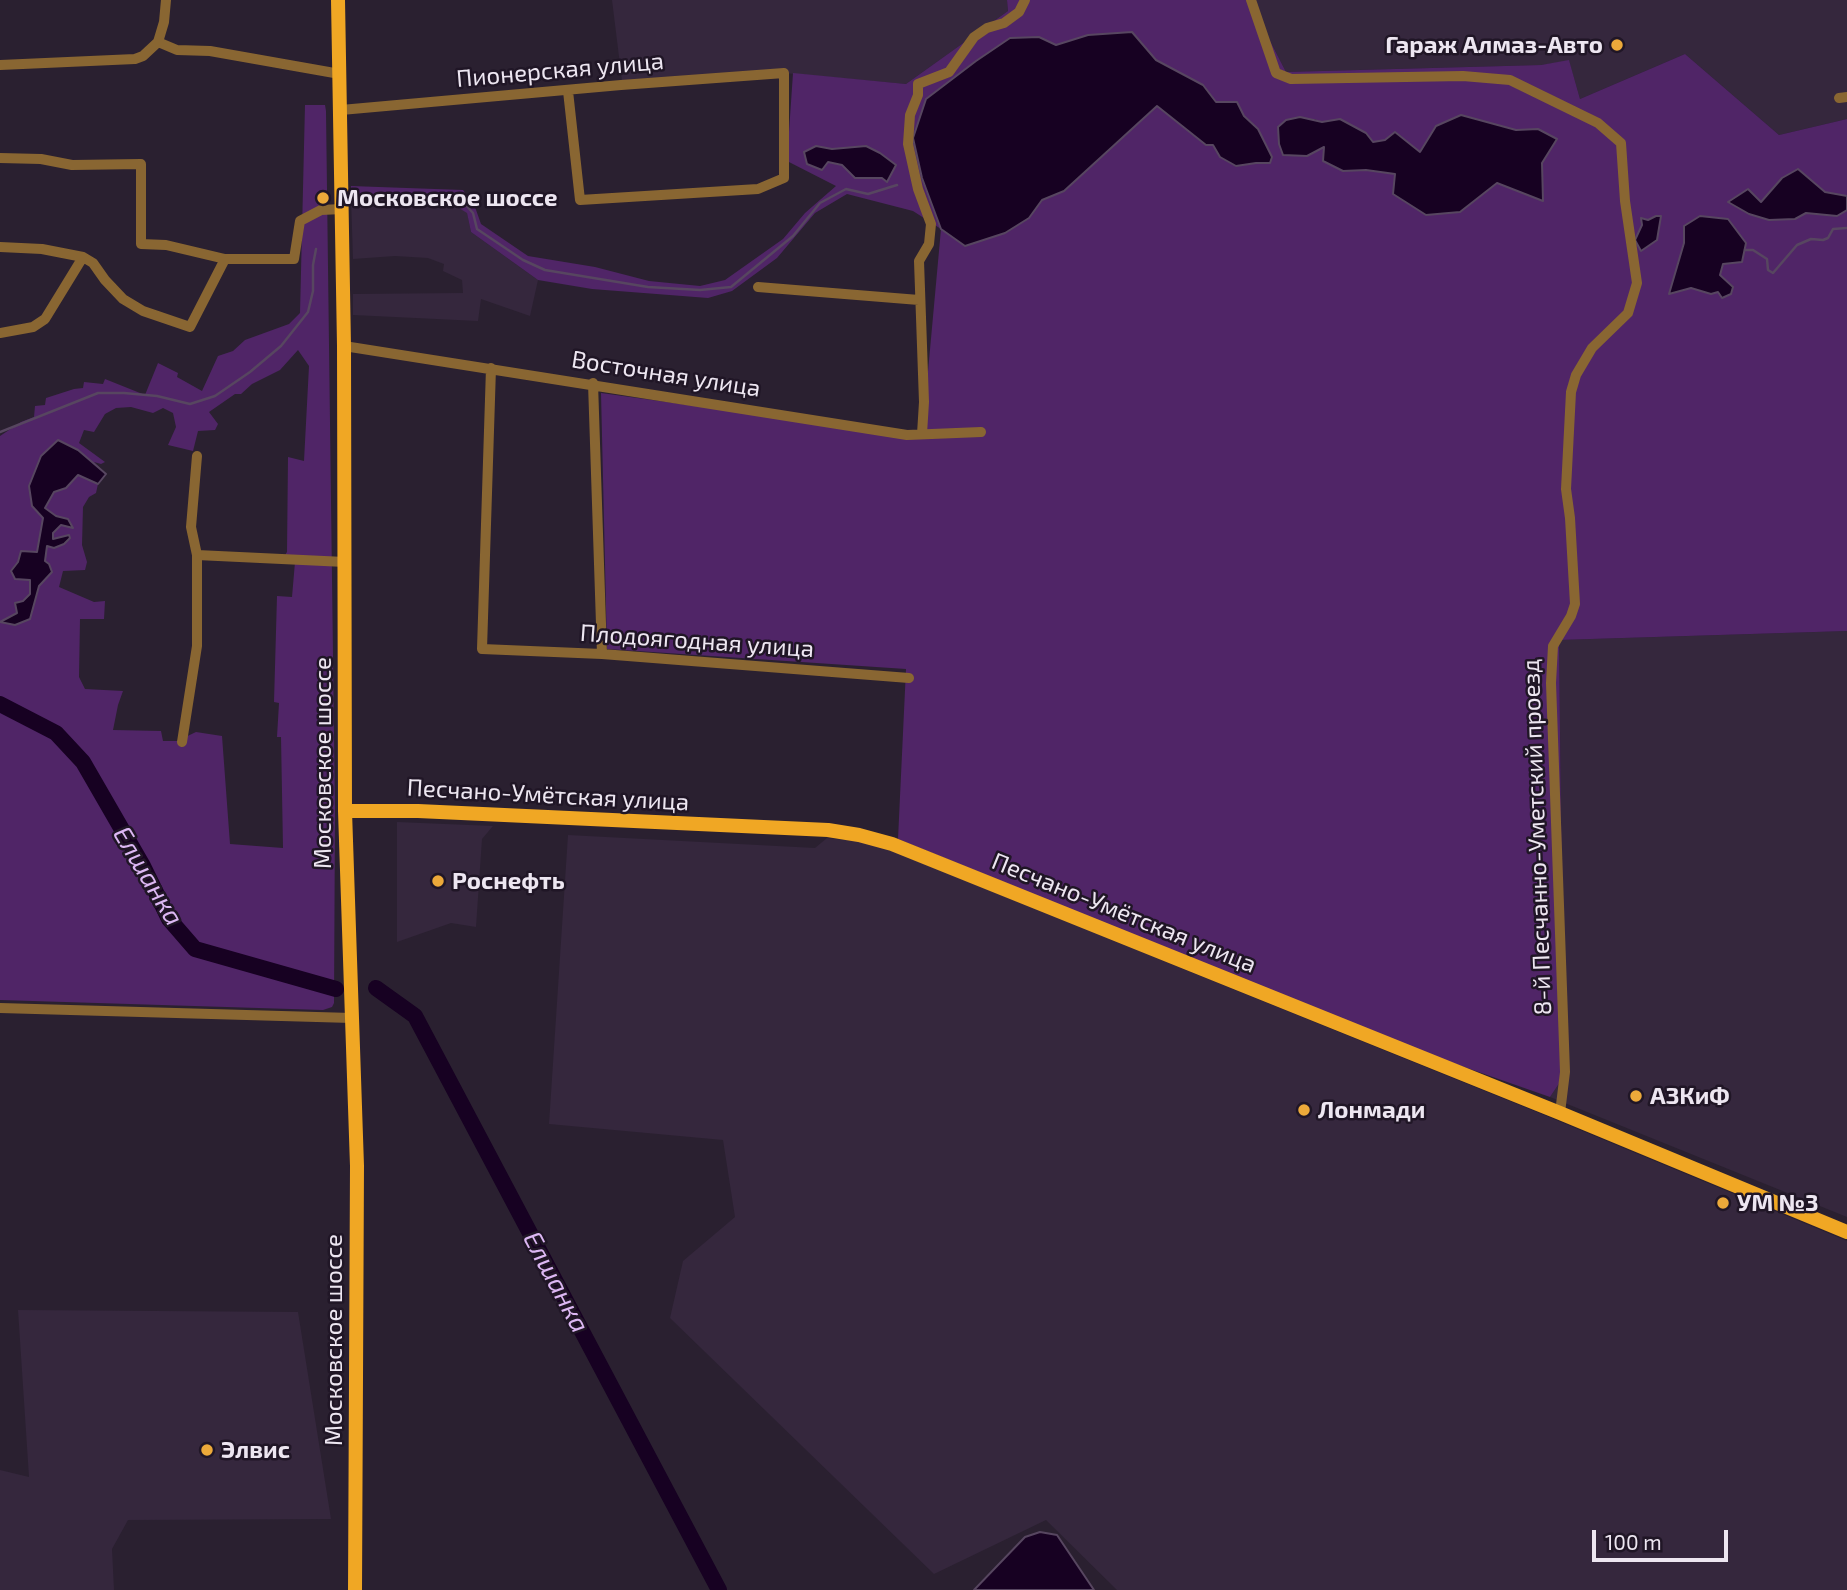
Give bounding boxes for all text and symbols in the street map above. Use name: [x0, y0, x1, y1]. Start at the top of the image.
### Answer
place label: Гараж Алмаз-Авто: [1385, 31, 1603, 59]
marker: Гараж Алмаз-Авто: [1609, 37, 1625, 53]
street label: Пионерская улица: [455, 47, 665, 93]
place label: Московское шоссе: [337, 184, 557, 212]
marker: Московское шоссе: [315, 190, 331, 206]
street label: Восточная улица: [569, 345, 763, 403]
street label: Плодоягодная улица: [579, 618, 815, 664]
street label: Московское шоссе: [309, 657, 337, 869]
street label: 8-й Песчанно-Уметский проезд: [1516, 658, 1558, 1016]
street label: Песчано-Умётская улица: [406, 773, 690, 817]
water label: Елшанка: [106, 821, 190, 931]
street label: Песчано-Умётская улица: [988, 847, 1260, 979]
place label: Роснефть: [452, 867, 565, 895]
marker: Роснефть: [430, 873, 446, 889]
place label: АЗКиФ: [1650, 1082, 1730, 1110]
marker: АЗКиФ: [1628, 1088, 1644, 1104]
place label: Лонмади: [1318, 1096, 1425, 1124]
marker: Лонмади: [1296, 1102, 1312, 1118]
place label: УМ №3: [1737, 1189, 1819, 1217]
marker: УМ №3: [1715, 1195, 1731, 1211]
water label: Елшанка: [516, 1226, 596, 1338]
street label: Московское шоссе: [320, 1234, 348, 1446]
place label: Элвис: [221, 1436, 290, 1464]
marker: Элвис: [199, 1442, 215, 1458]
scale bar: [1595, 1516, 1731, 1560]
text: 100 m: [1605, 1529, 1662, 1554]

